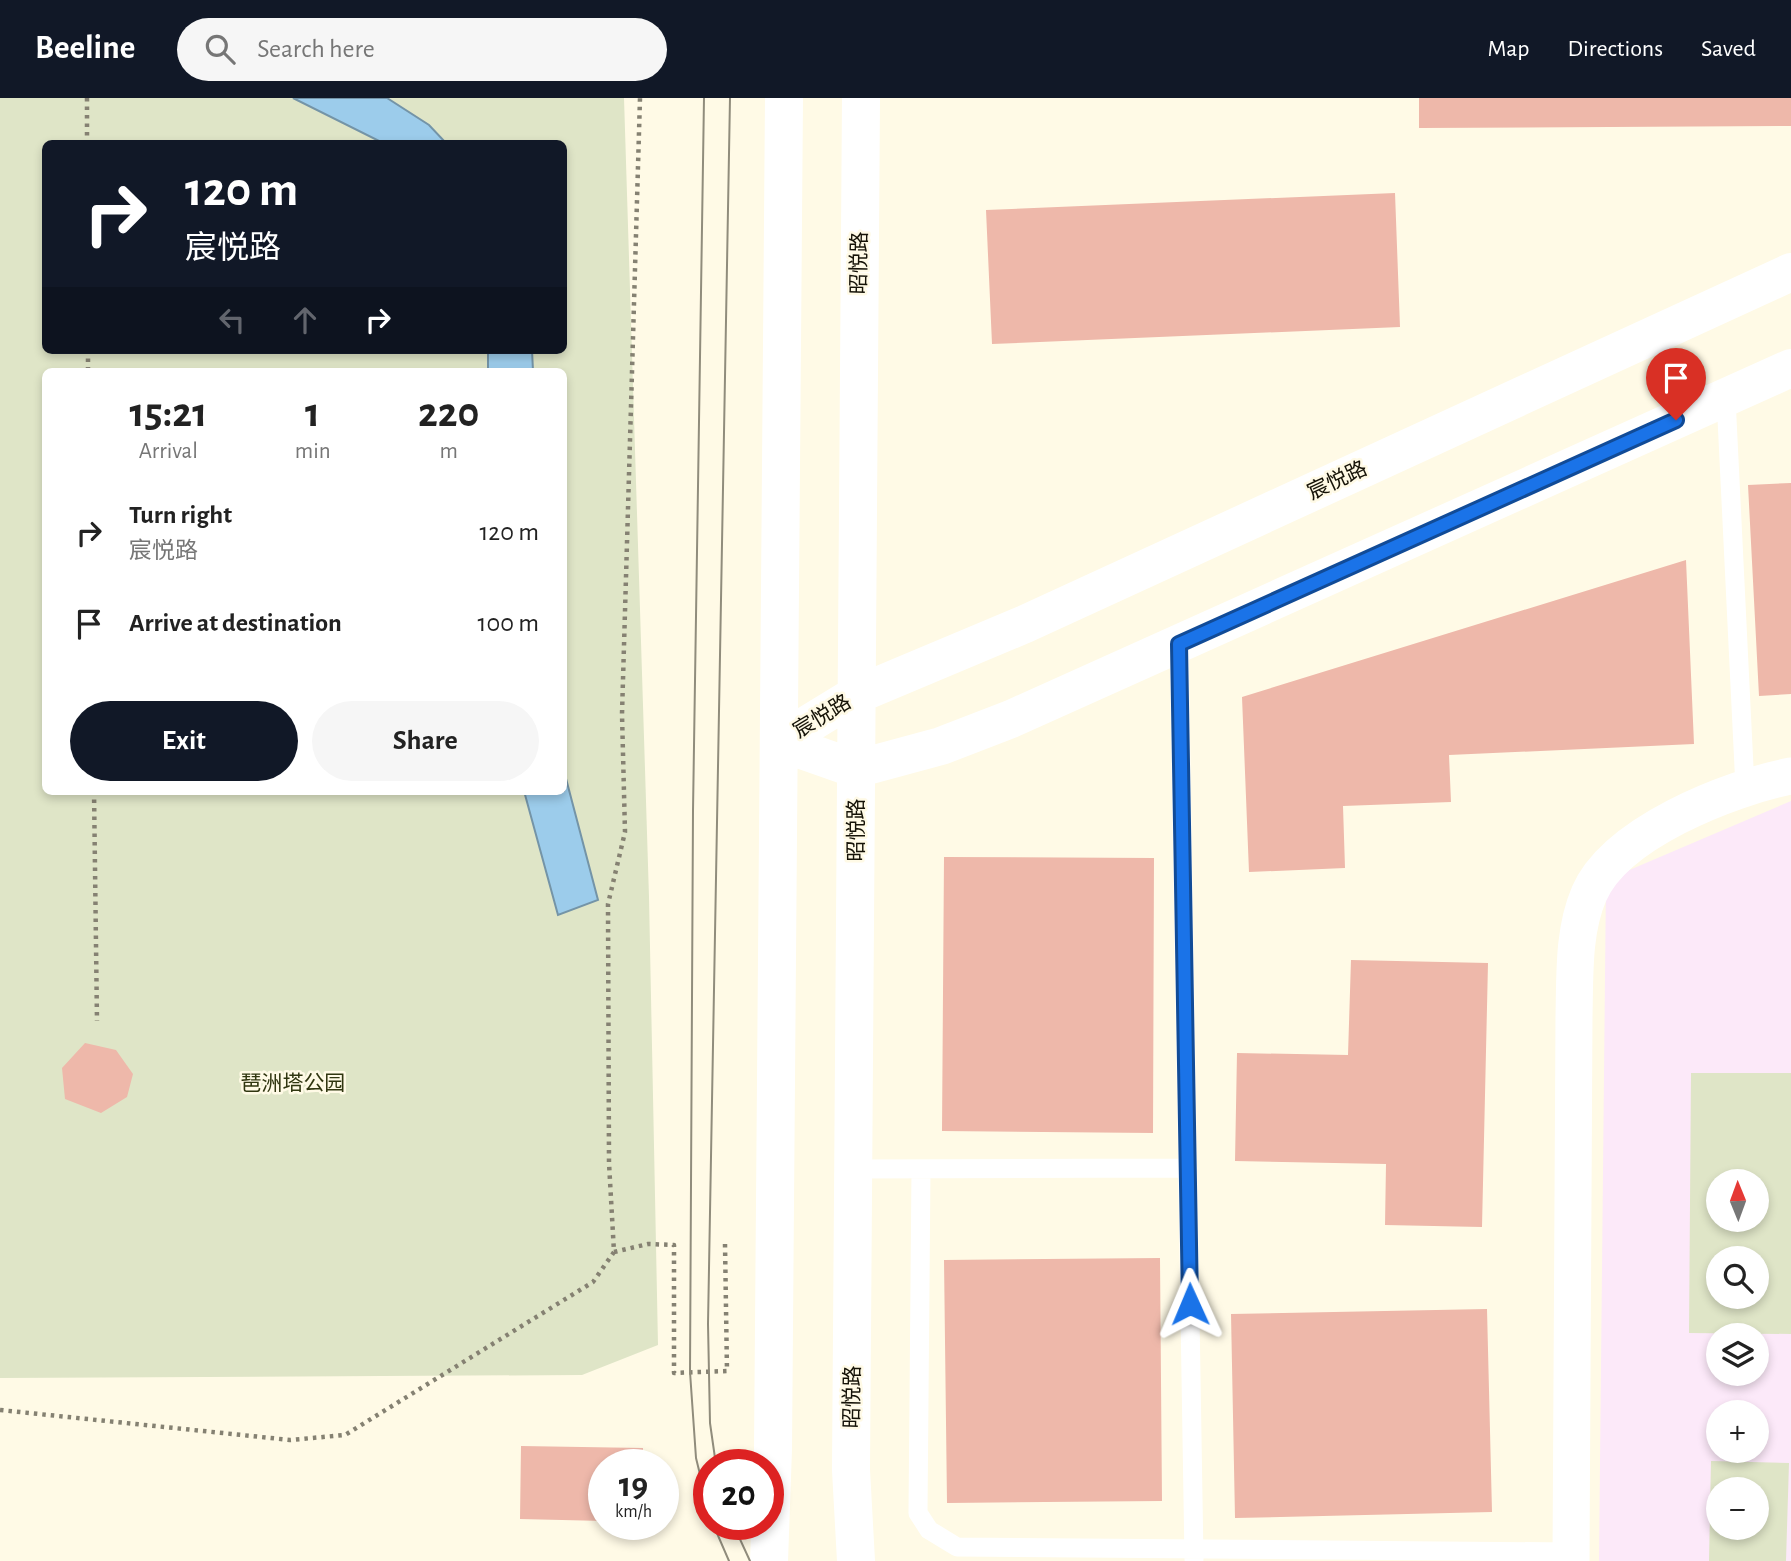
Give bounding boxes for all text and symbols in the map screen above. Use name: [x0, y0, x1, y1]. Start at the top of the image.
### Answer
search box: [177, 18, 667, 81]
icon: search: [201, 30, 239, 68]
text: Beeline: [35, 32, 135, 65]
text: Search here: [257, 36, 375, 62]
text: Map: [1487, 37, 1529, 61]
text: Directions: [1567, 37, 1663, 61]
text: Saved: [1701, 37, 1756, 61]
text: 120 m: [185, 166, 298, 215]
icon: right: [70, 168, 161, 259]
street label: 昭悦路: [847, 231, 871, 295]
text: 宸悦路: [185, 232, 281, 264]
icon: left: [213, 301, 251, 339]
icon: ahead: [286, 301, 324, 339]
icon: right: [359, 301, 397, 339]
pin: [1646, 348, 1706, 420]
icon: arrive: [1657, 359, 1695, 397]
text: 15:21: [129, 392, 207, 434]
text: 1: [305, 392, 320, 434]
text: 220: [418, 392, 480, 434]
text: Arrival: [139, 440, 198, 463]
text: min: [295, 440, 331, 463]
text: m: [440, 440, 458, 463]
street label: 宸悦路: [1304, 457, 1370, 503]
text: Turn right: [129, 502, 232, 528]
icon: right: [70, 514, 108, 552]
text: 120 m: [479, 519, 539, 545]
text: 宸悦路: [129, 540, 198, 563]
icon: arrive: [70, 605, 108, 643]
text: Arrive at destination: [129, 610, 342, 636]
text: 100 m: [478, 610, 539, 636]
street label: 宸悦路: [789, 690, 855, 742]
button: Exit: [70, 701, 298, 781]
button: Share: [312, 701, 539, 781]
street label: 昭悦路: [845, 799, 867, 862]
park label: 琶洲塔公园: [241, 1072, 346, 1094]
north arrow: [1706, 1169, 1769, 1232]
map controls: [1706, 1169, 1769, 1540]
button: search: [1706, 1246, 1769, 1309]
position arrow: [1153, 1267, 1227, 1341]
button: layers: [1706, 1323, 1769, 1386]
street label: 昭悦路: [840, 1365, 864, 1429]
button: +: [1706, 1400, 1769, 1463]
speed limit sign: 20: [693, 1449, 784, 1540]
text: 19: [619, 1468, 648, 1503]
button: −: [1706, 1477, 1769, 1540]
text: km/h: [615, 1503, 652, 1521]

